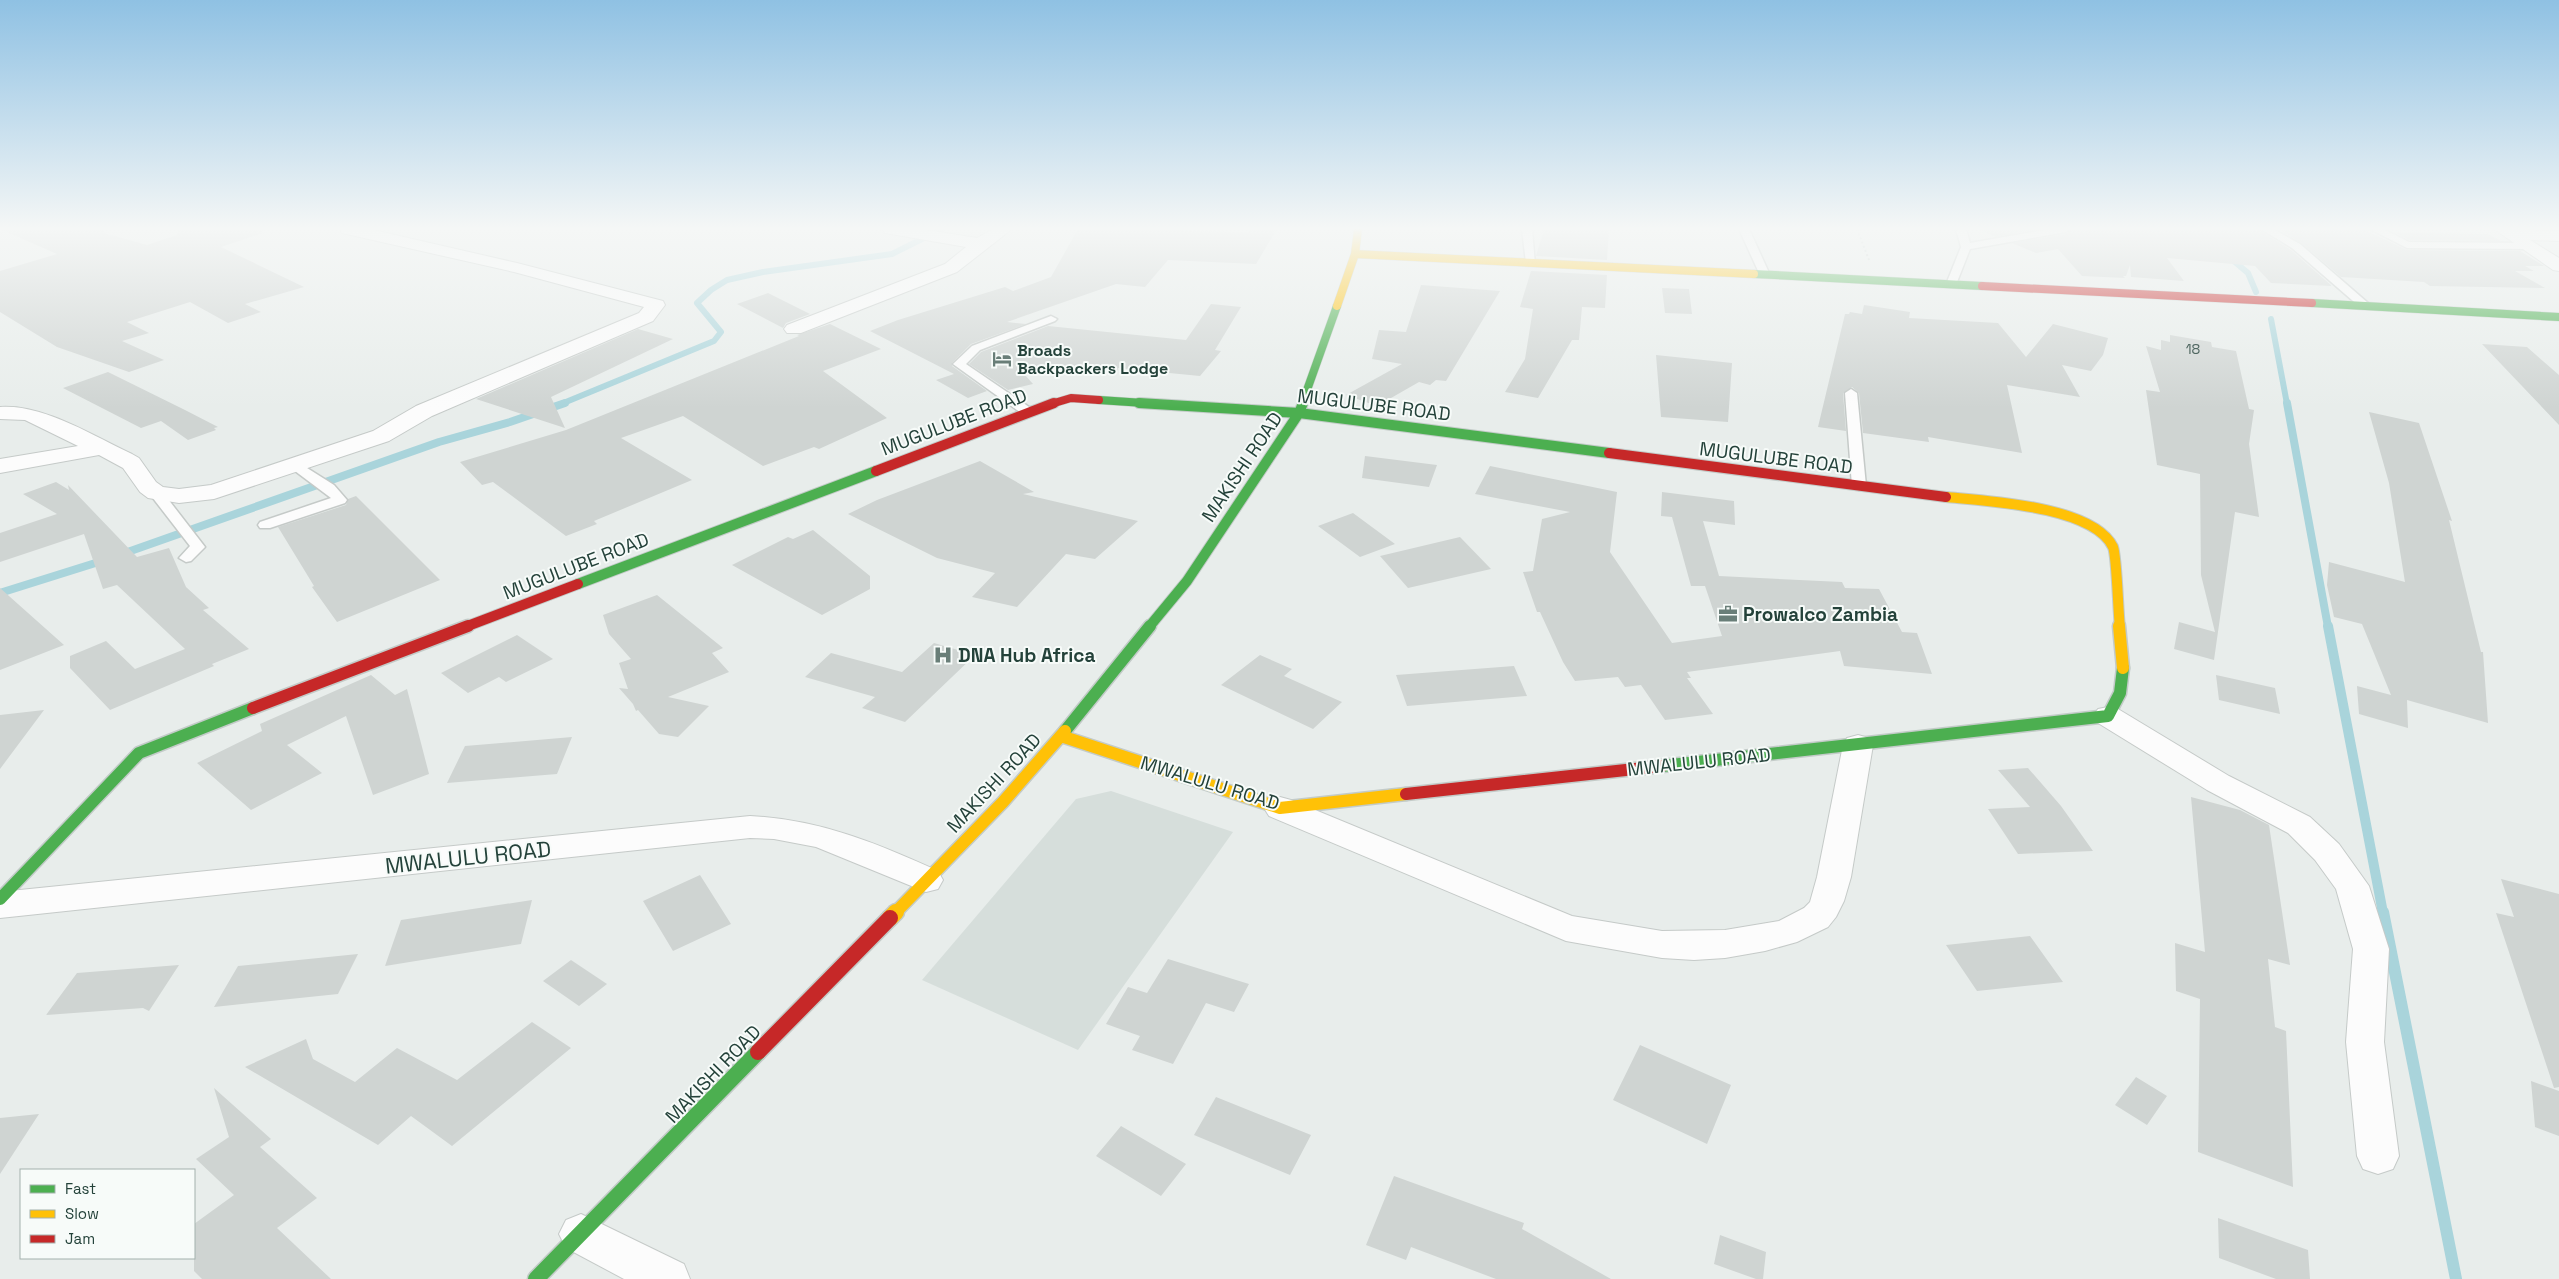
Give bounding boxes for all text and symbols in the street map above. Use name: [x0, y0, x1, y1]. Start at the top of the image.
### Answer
place label: Broads Backpackers Lodge: [1017, 340, 1168, 379]
house number: 18: [2186, 340, 2201, 358]
hotel icon: Broads Backpackers Lodge: [991, 348, 1013, 370]
street label: MUGULUBE ROAD: [878, 383, 1030, 461]
street label: MUGULUBE ROAD: [1296, 383, 1452, 427]
street label: MAKISHI ROAD: [1196, 407, 1288, 527]
street label: MUGULUBE ROAD: [1698, 436, 1854, 480]
street label: MUGULUBE ROAD: [500, 527, 652, 605]
place label: Prowalco Zambia: [1743, 602, 1898, 627]
office icon: Prowalco Zambia: [1717, 603, 1739, 625]
place label: DNA Hub Africa: [958, 643, 1095, 668]
hospital icon: DNA Hub Africa: [932, 644, 954, 666]
street label: MAKISHI ROAD: [941, 728, 1047, 838]
street label: MWALULU ROAD: [1626, 742, 1772, 782]
street label: MWALULU ROAD: [1137, 750, 1283, 816]
street label: MWALULU ROAD: [384, 834, 552, 880]
street label: MAKISHI ROAD: [660, 1020, 766, 1128]
legend: [20, 1169, 195, 1259]
text: Fast: [65, 1179, 96, 1198]
text: Slow: [65, 1204, 99, 1223]
text: Jam: [65, 1229, 95, 1248]

